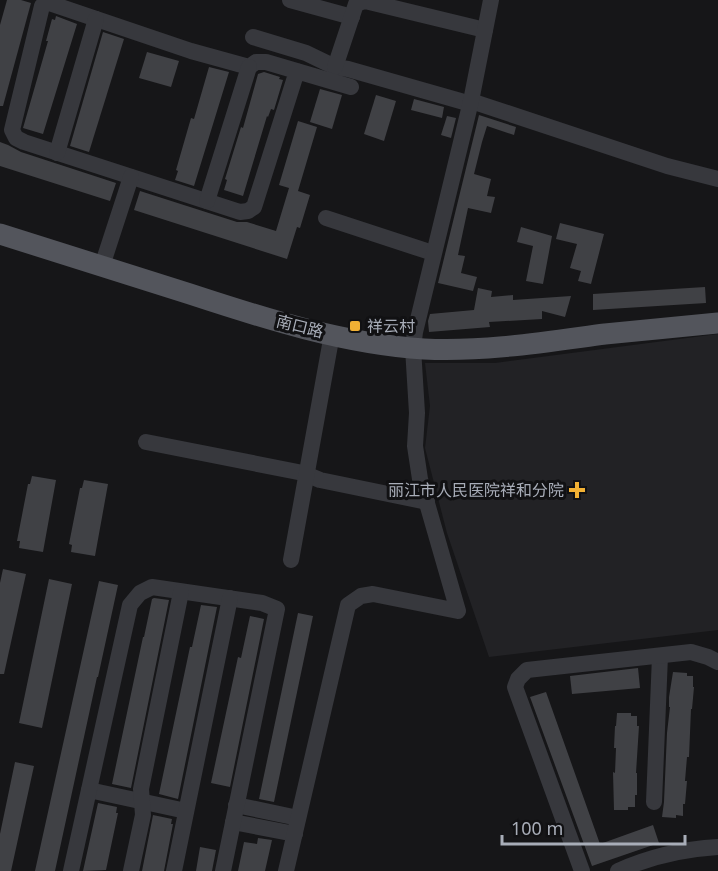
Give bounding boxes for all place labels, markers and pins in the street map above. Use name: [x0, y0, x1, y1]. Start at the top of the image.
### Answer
place label: 祥云村: [367, 315, 415, 337]
marker: 祥云村: [348, 319, 362, 333]
place label: 丽江市人民医院祥和分院: [388, 479, 564, 501]
marker: 丽江市人民医院祥和分院: [568, 481, 586, 499]

